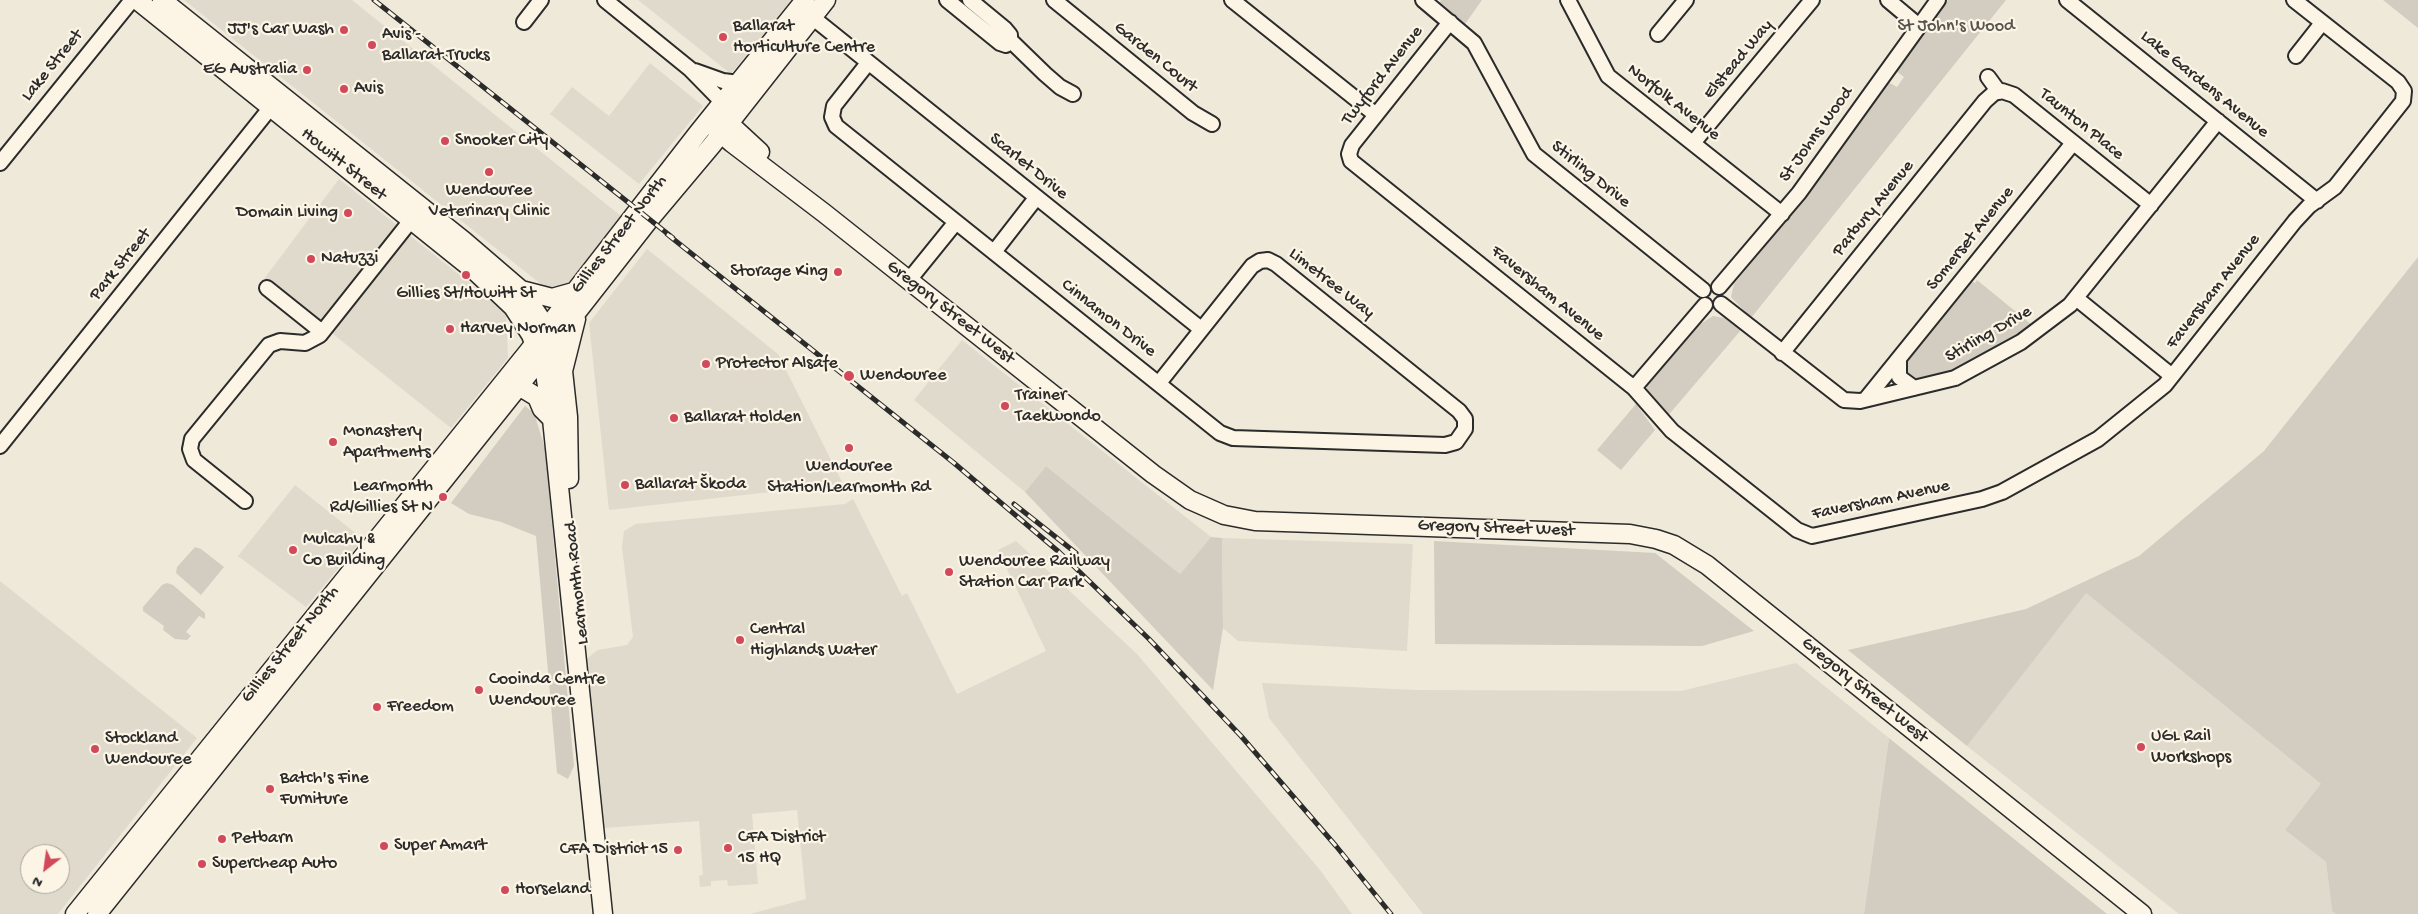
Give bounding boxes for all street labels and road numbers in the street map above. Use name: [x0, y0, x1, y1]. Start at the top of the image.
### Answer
street label: Elstead Way: [1699, 16, 1779, 104]
street label: Garden Court: [1109, 18, 1201, 98]
street label: Twyford Avenue: [1338, 22, 1428, 130]
street label: Lake Street: [17, 26, 89, 106]
street label: Lake Gardens Avenue: [2135, 26, 2273, 144]
street label: Norfolk Avenue: [1622, 60, 1724, 146]
street label: St Johns Wood: [1775, 83, 1859, 187]
street label: Taunton Place: [2034, 84, 2128, 166]
street label: Howitt Street: [296, 124, 390, 206]
street label: Scarlet Drive: [984, 129, 1072, 205]
street label: Stirling Drive: [1546, 136, 1634, 214]
street label: Parbury Avenue: [1829, 156, 1919, 262]
street label: Gillies Street North: [567, 172, 673, 298]
street label: Somerset Avenue: [1922, 183, 2020, 295]
street label: Park Street: [85, 225, 157, 305]
street label: Faversham Avenue: [2162, 230, 2266, 354]
street label: Faversham Avenue: [1486, 241, 1608, 347]
street label: Limetree Way: [1284, 244, 1378, 324]
street label: Gregory Street West: [882, 256, 1018, 370]
street label: Cinnamon Drive: [1056, 275, 1160, 363]
street label: Stirling Drive: [1942, 302, 2036, 368]
street label: Faversham Avenue: [1810, 476, 1952, 526]
street label: Gregory Street West: [1417, 515, 1575, 543]
street label: Learmonth Road: [561, 520, 595, 646]
street label: Gillies Street North: [237, 582, 345, 708]
street label: Gregory Street West: [1796, 633, 1932, 749]

